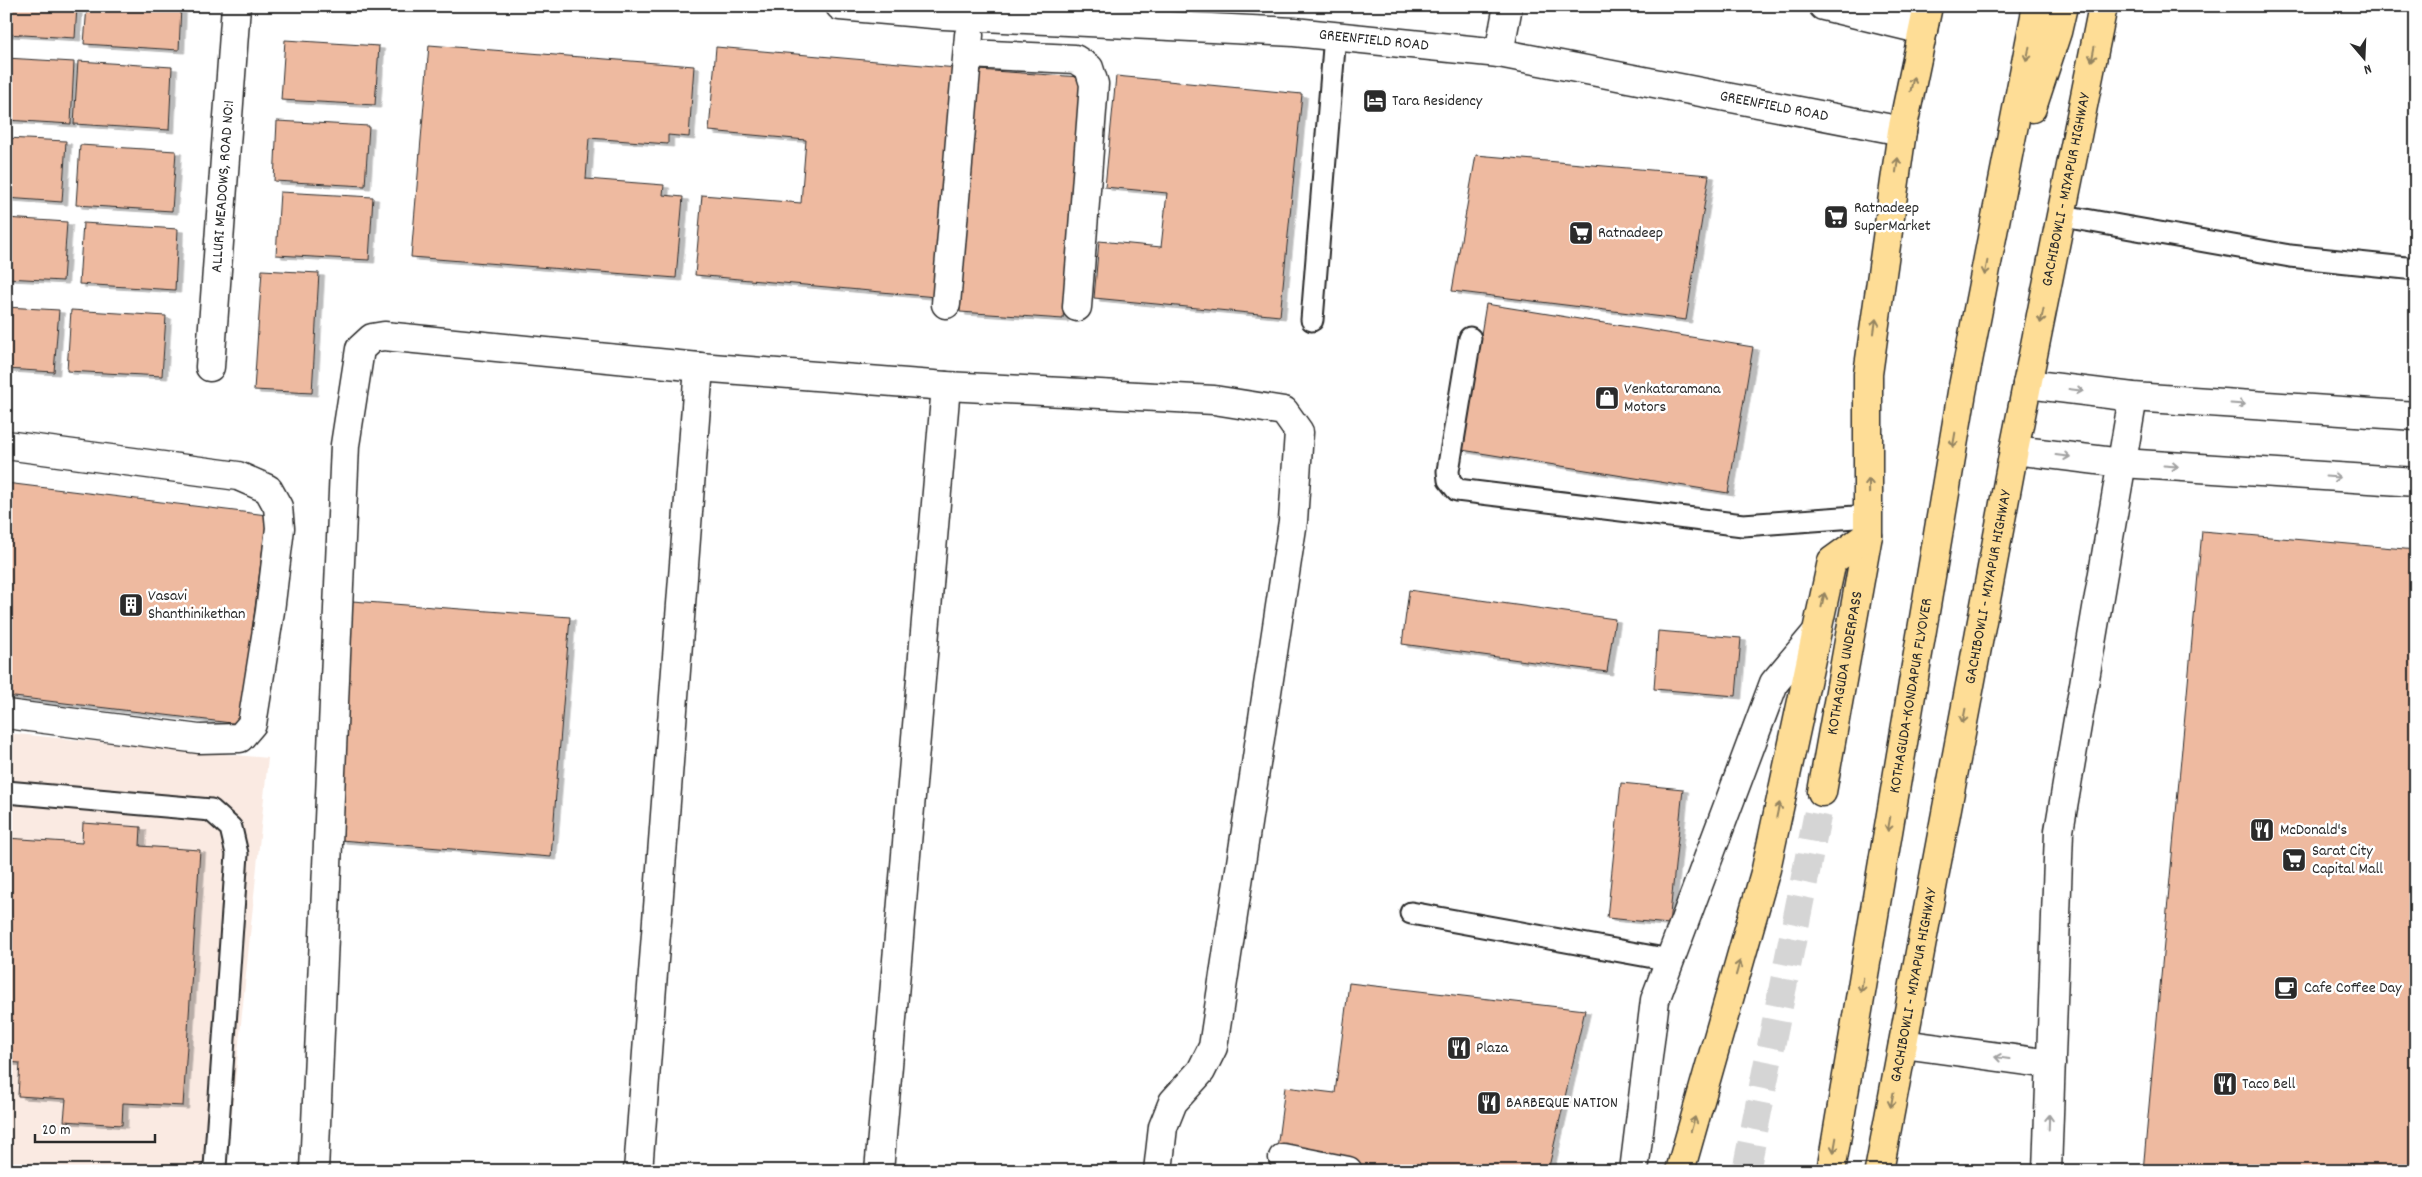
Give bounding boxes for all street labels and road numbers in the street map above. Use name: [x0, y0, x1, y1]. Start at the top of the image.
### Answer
street label: GREENFIELD ROAD: [1318, 23, 1430, 57]
street label: GREENFIELD ROAD: [1718, 84, 1830, 128]
street label: GACHIBOWLI - MIYAPUR HIGHWAY: [2036, 90, 2097, 289]
street label: ALLURI MEADOWS, ROAD NO:1: [205, 99, 241, 273]
street label: GACHIBOWLI - MIYAPUR HIGHWAY: [1959, 487, 2018, 686]
street label: KOTHAGUDA UNDERPASS: [1821, 589, 1869, 737]
street label: KOTHAGUDA-KONDAPUR FLYOVER: [1883, 596, 1939, 795]
street label: GACHIBOWLI - MIYAPUR HIGHWAY: [1884, 885, 1943, 1084]

